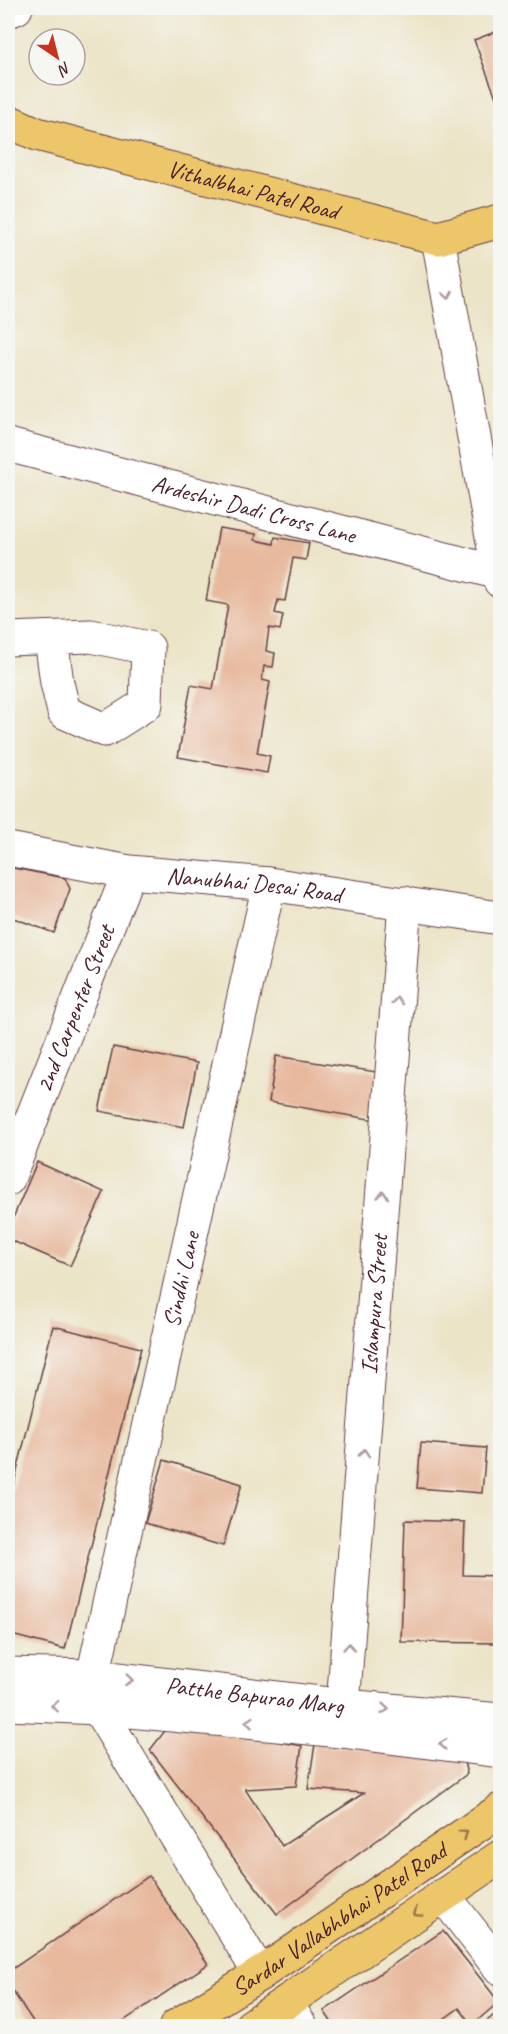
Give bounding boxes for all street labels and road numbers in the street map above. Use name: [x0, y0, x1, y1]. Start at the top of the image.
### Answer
street label: Vithalbhai Patel Road: [165, 154, 345, 227]
street label: Ardeshir Dadi Cross Lane: [149, 468, 361, 551]
street label: Nanubhai Desai Road: [165, 860, 347, 910]
street label: 2nd Carpenter Street: [29, 919, 122, 1097]
street label: Sindhi Lane: [156, 1227, 207, 1330]
street label: Islampura Street: [354, 1231, 394, 1375]
street label: Patthe Bapurao Marg: [164, 1670, 347, 1721]
street label: Sardar Vallabhbhai Patel Road: [226, 1834, 455, 2003]

